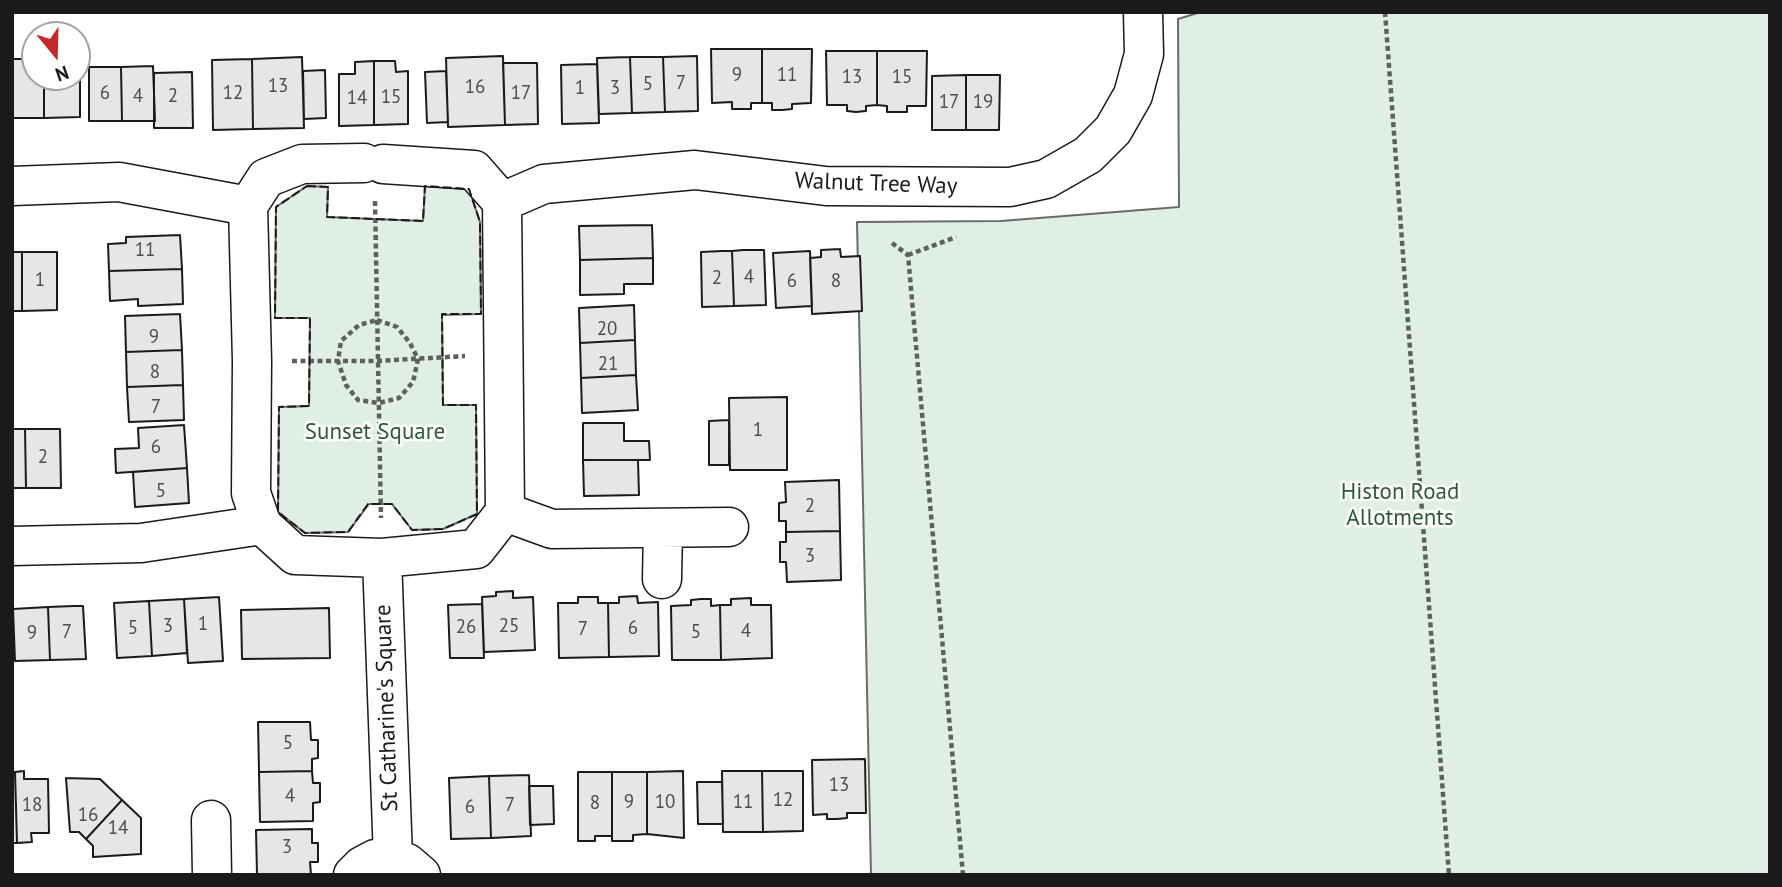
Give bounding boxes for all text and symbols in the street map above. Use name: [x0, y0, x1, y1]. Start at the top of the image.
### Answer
north arrow: [21, 21, 91, 91]
text: N: [52, 61, 72, 87]
house number: 9: [732, 65, 742, 87]
house number: 11: [777, 65, 797, 87]
house number: 13: [842, 67, 862, 89]
house number: 15: [892, 67, 912, 89]
house number: 7: [676, 73, 686, 95]
house number: 5: [643, 74, 653, 96]
house number: 13: [268, 76, 288, 98]
house number: 16: [465, 77, 485, 99]
house number: 1: [575, 78, 585, 100]
house number: 3: [610, 78, 620, 100]
house number: 6: [100, 83, 110, 105]
house number: 12: [223, 83, 243, 105]
house number: 17: [511, 83, 531, 105]
house number: 4: [133, 86, 143, 108]
house number: 2: [168, 86, 178, 108]
house number: 15: [381, 87, 401, 109]
house number: 14: [347, 88, 367, 110]
house number: 17: [939, 92, 959, 114]
house number: 19: [973, 92, 993, 114]
street label: Walnut Tree Way: [794, 167, 958, 201]
house number: 11: [135, 240, 155, 262]
house number: 4: [744, 267, 754, 289]
house number: 2: [712, 268, 722, 290]
house number: 1: [35, 270, 45, 292]
house number: 6: [787, 271, 797, 293]
house number: 8: [831, 271, 841, 293]
house number: 20: [597, 319, 617, 341]
house number: 9: [149, 327, 159, 349]
house number: 21: [598, 354, 618, 376]
house number: 8: [150, 362, 160, 384]
house number: 7: [151, 397, 161, 419]
park label: Sunset Square: [305, 418, 445, 446]
house number: 1: [753, 420, 763, 442]
house number: 6: [151, 437, 161, 459]
house number: 2: [38, 447, 48, 469]
park label: Histon Road Allotments: [1341, 478, 1459, 532]
house number: 5: [156, 481, 166, 503]
house number: 2: [805, 496, 815, 518]
house number: 3: [805, 546, 815, 568]
street label: St Catharine's Square: [370, 604, 404, 812]
house number: 1: [198, 614, 208, 636]
house number: 3: [163, 616, 173, 638]
house number: 25: [499, 616, 519, 638]
house number: 26: [456, 617, 476, 639]
house number: 5: [128, 618, 138, 640]
house number: 6: [628, 618, 638, 640]
house number: 7: [578, 619, 588, 641]
house number: 4: [741, 621, 751, 643]
house number: 7: [62, 622, 72, 644]
house number: 5: [691, 622, 701, 644]
house number: 9: [27, 623, 37, 645]
house number: 5: [283, 733, 293, 755]
house number: 13: [829, 775, 849, 797]
house number: 4: [285, 786, 295, 808]
house number: 12: [773, 790, 793, 812]
house number: 9: [624, 792, 634, 814]
house number: 10: [655, 792, 675, 814]
house number: 11: [733, 792, 753, 814]
house number: 8: [590, 793, 600, 815]
house number: 18: [22, 795, 42, 817]
house number: 7: [505, 795, 515, 817]
house number: 6: [465, 797, 475, 819]
house number: 16: [78, 805, 98, 827]
house number: 14: [108, 818, 128, 840]
house number: 3: [282, 837, 292, 859]

